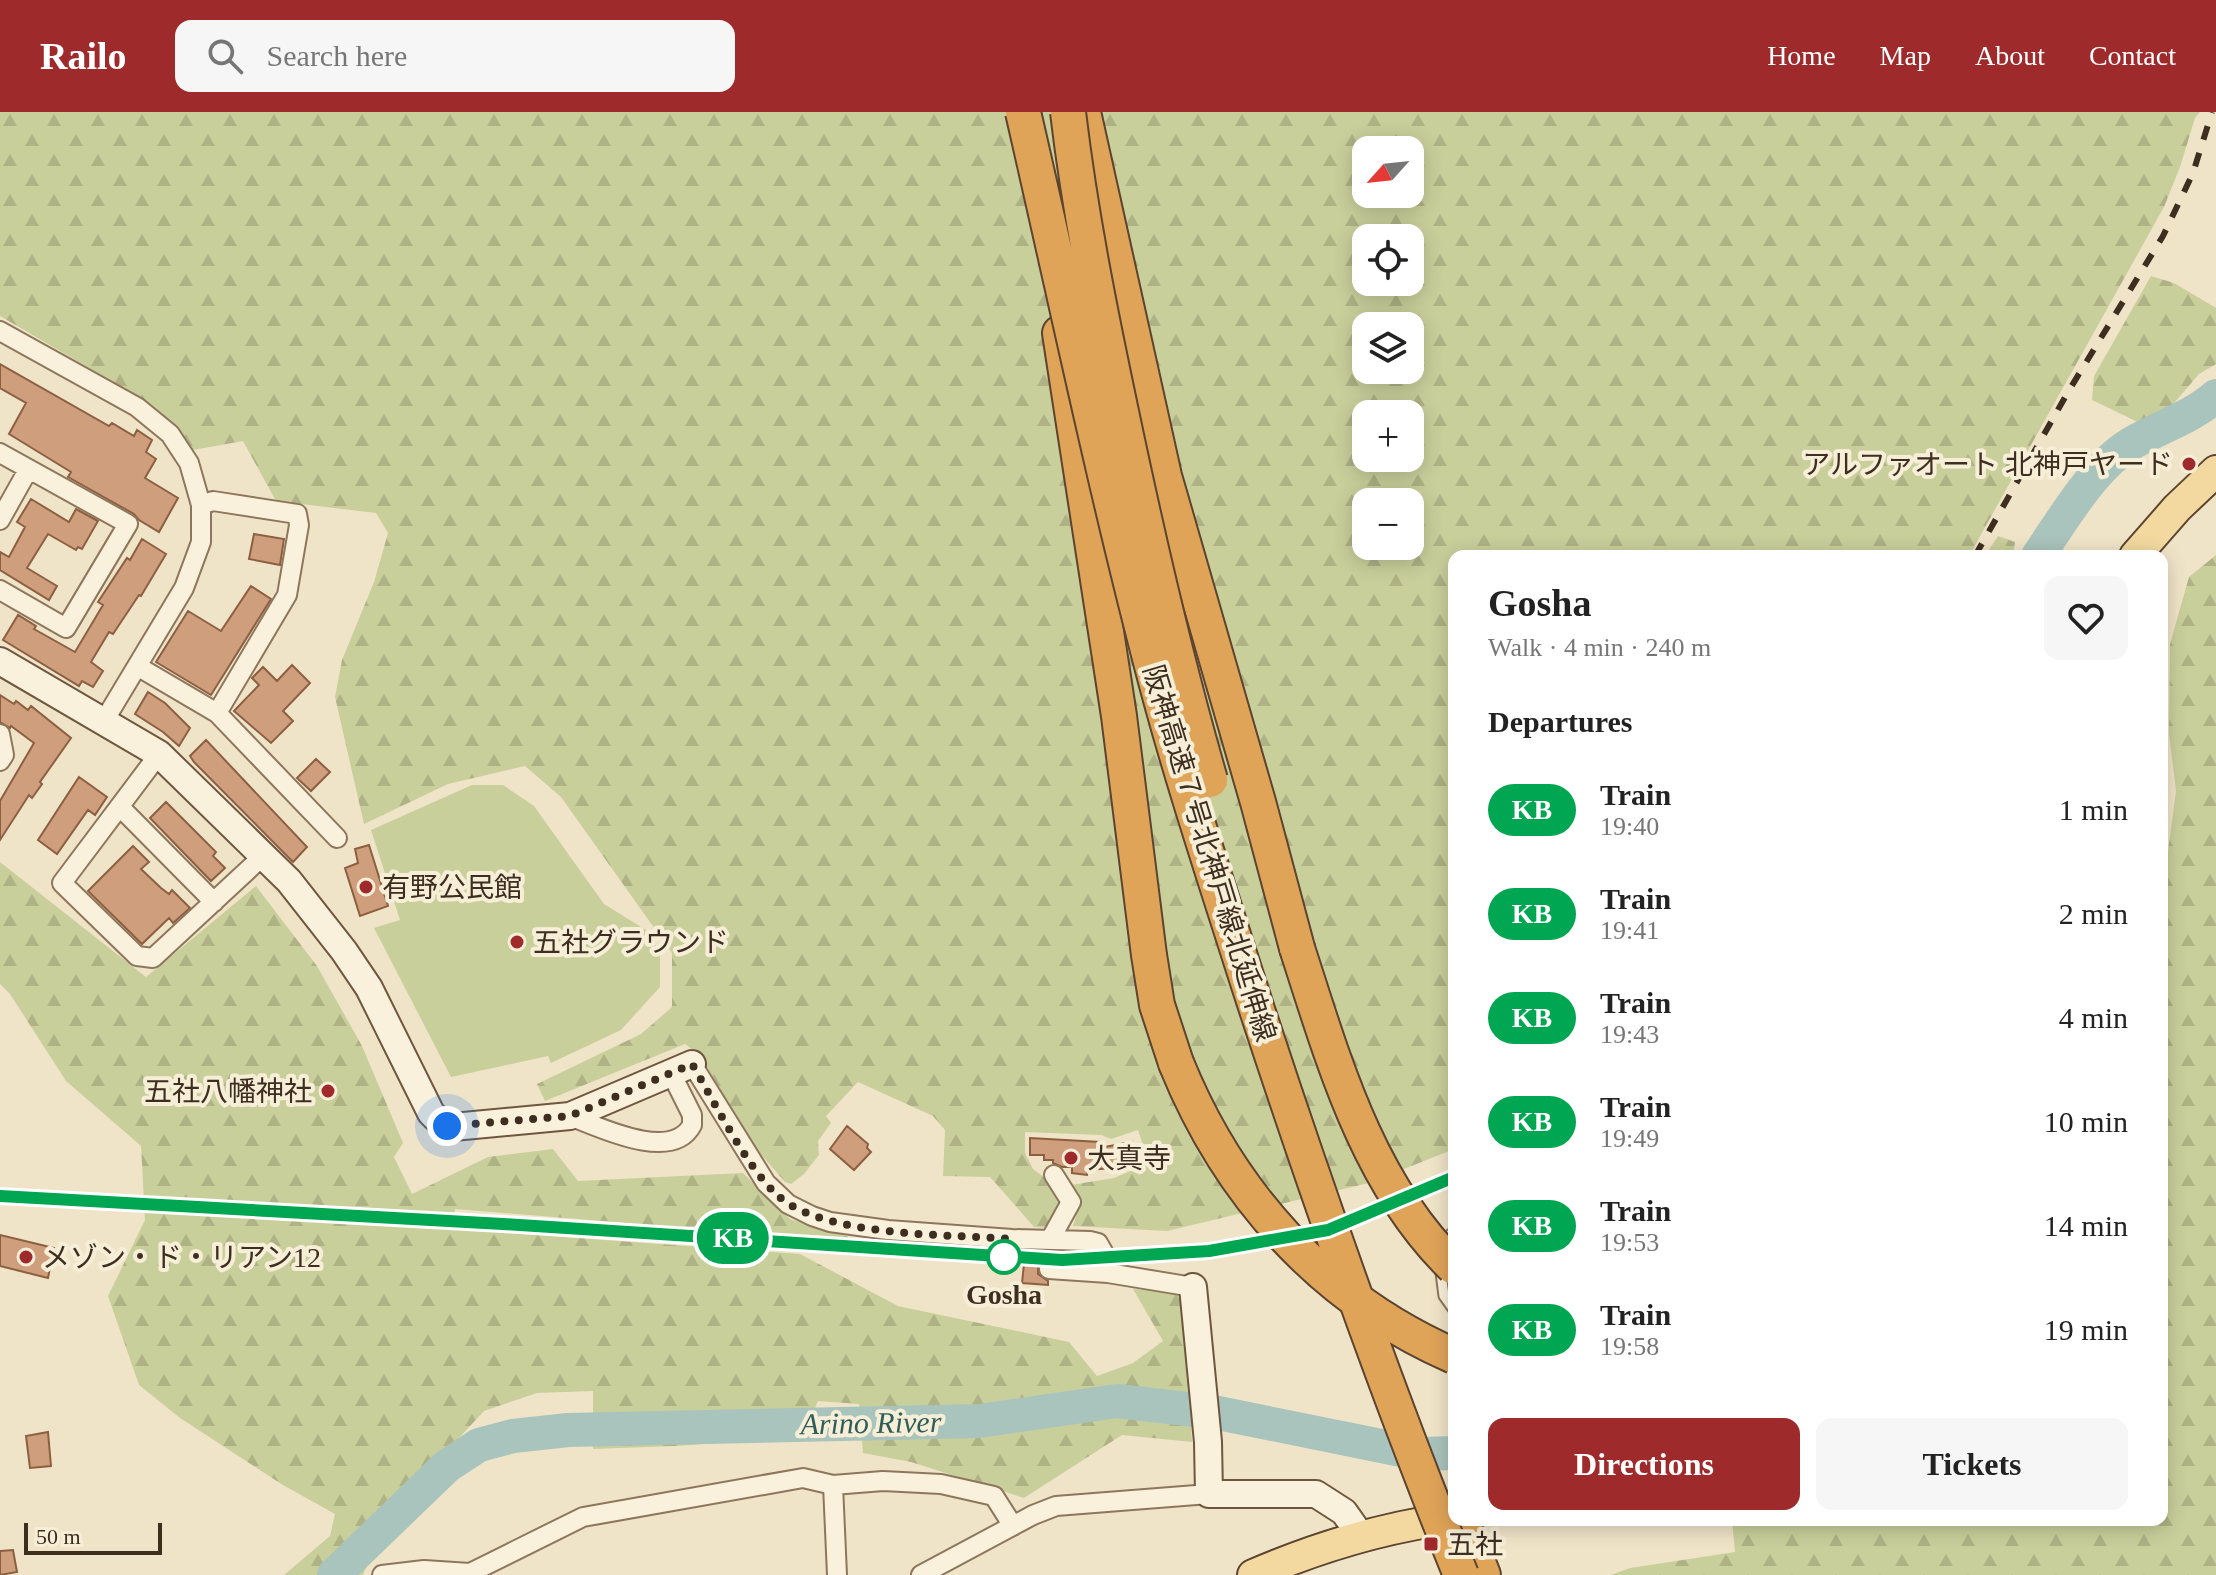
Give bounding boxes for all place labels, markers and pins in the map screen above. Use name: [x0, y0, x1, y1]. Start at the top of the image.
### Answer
place label: アルファオート 北神戸ヤード: [1802, 449, 2173, 480]
marker: アルファオート 北神戸ヤード: [2180, 455, 2198, 473]
place label: 有野公民館: [382, 872, 522, 903]
marker: 有野公民館: [357, 878, 375, 896]
place label: 五社グラウンド: [533, 927, 729, 958]
marker: 五社グラウンド: [508, 933, 526, 951]
place label: 五社八幡神社: [144, 1076, 312, 1107]
marker: 五社八幡神社: [319, 1082, 337, 1100]
place label: 大真寺: [1087, 1143, 1171, 1174]
marker: 大真寺: [1062, 1149, 1080, 1167]
marker: Gosha: [987, 1240, 1021, 1274]
place label: メゾン・ド・リアン12: [42, 1242, 321, 1273]
marker: メゾン・ド・リアン12: [17, 1248, 35, 1266]
place label: Gosha: [966, 1279, 1042, 1310]
place label: 五社: [1447, 1529, 1503, 1560]
marker: 五社: [1422, 1535, 1440, 1553]

